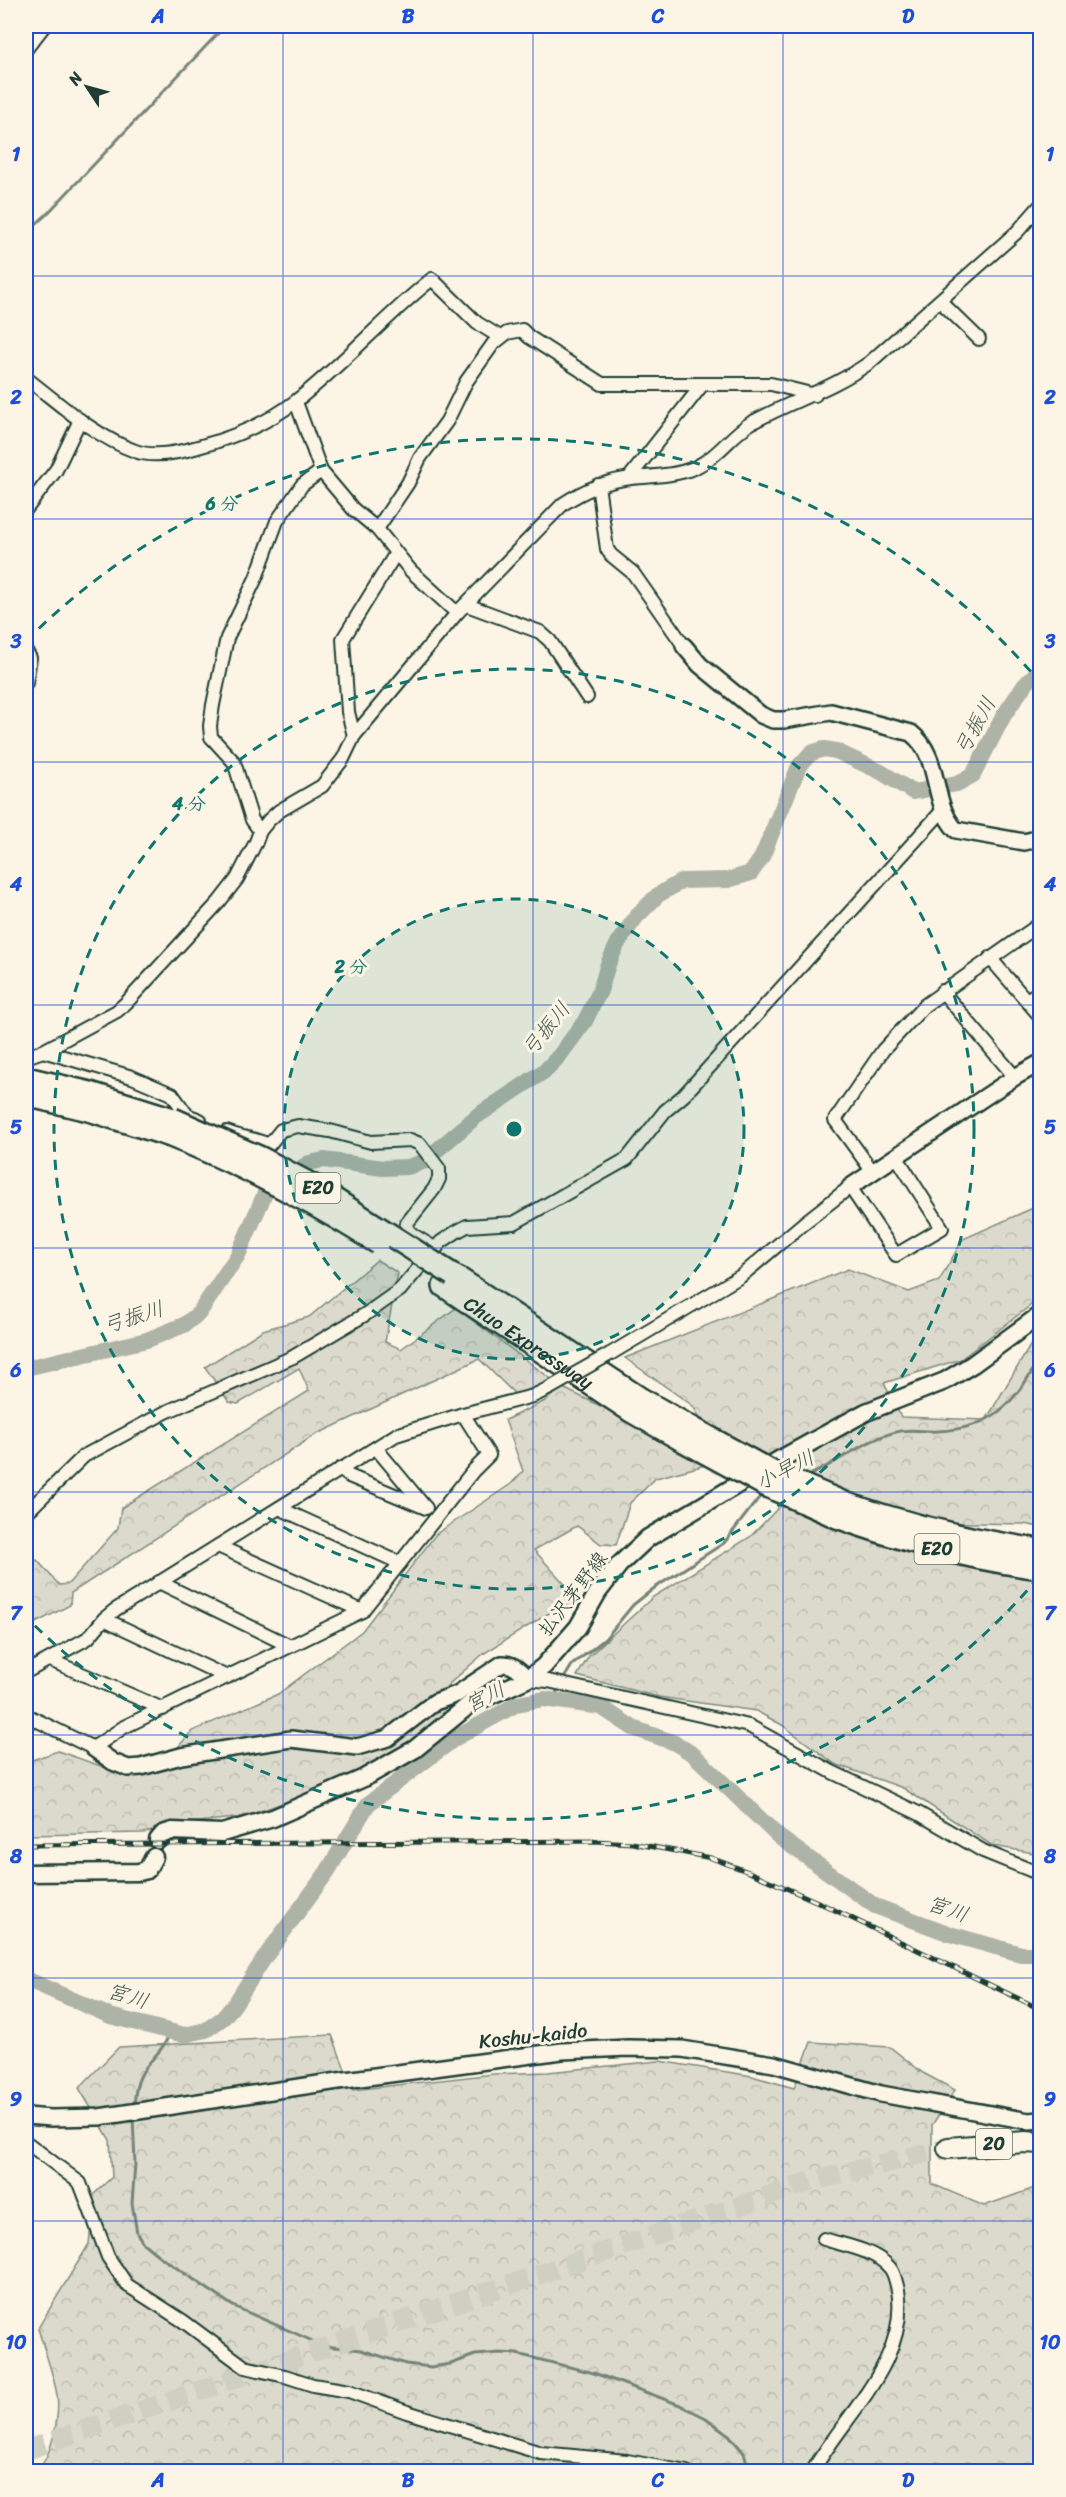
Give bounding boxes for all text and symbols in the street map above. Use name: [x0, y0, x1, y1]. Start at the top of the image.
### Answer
text: A: [150, 0, 165, 34]
text: B: [402, 0, 415, 34]
text: C: [651, 0, 665, 34]
text: D: [902, 0, 915, 34]
north arrow: [57, 57, 117, 117]
text: N: [60, 65, 91, 92]
text: 1: [12, 137, 21, 172]
text: 1: [1046, 137, 1055, 172]
text: 2: [9, 380, 22, 415]
text: 2: [1043, 380, 1056, 415]
text: 6 分: [205, 488, 238, 520]
text: 3: [10, 624, 22, 659]
text: 3: [1044, 624, 1056, 659]
water label: 弓振川: [943, 689, 1007, 763]
text: 4 分: [171, 788, 206, 820]
text: 4: [9, 867, 23, 902]
text: 4: [1043, 867, 1057, 902]
text: 2 分: [333, 951, 368, 983]
water label: 弓振川: [511, 993, 581, 1065]
text: 5: [10, 1110, 22, 1145]
text: 5: [1044, 1110, 1056, 1145]
centre of rings: [504, 1119, 524, 1139]
road number: E20: [296, 1173, 340, 1203]
street label: Chuo Expressway: [457, 1286, 602, 1399]
water label: 弓振川: [97, 1290, 169, 1344]
text: 6: [9, 1353, 22, 1388]
text: 6: [1043, 1353, 1056, 1388]
water label: 小早川: [748, 1439, 822, 1501]
road number: E20: [914, 1534, 960, 1564]
street label: 払沢茅野線: [529, 1544, 617, 1644]
text: 7: [10, 1596, 23, 1631]
text: 7: [1044, 1596, 1057, 1631]
water label: 宮川: [458, 1671, 512, 1723]
text: 8: [9, 1839, 23, 1874]
text: 8: [1043, 1839, 1057, 1874]
water label: 宮川: [922, 1884, 974, 1934]
water label: 宮川: [102, 1972, 154, 2020]
street label: Koshu-kaido: [477, 2013, 589, 2059]
text: 9: [10, 2082, 22, 2117]
text: 9: [1044, 2082, 1056, 2117]
road number: 20: [976, 2129, 1012, 2159]
text: 10: [5, 2325, 27, 2360]
text: 10: [1039, 2325, 1061, 2360]
text: A: [150, 2463, 165, 2497]
text: B: [402, 2463, 415, 2497]
text: C: [651, 2463, 665, 2497]
text: D: [902, 2463, 915, 2497]

